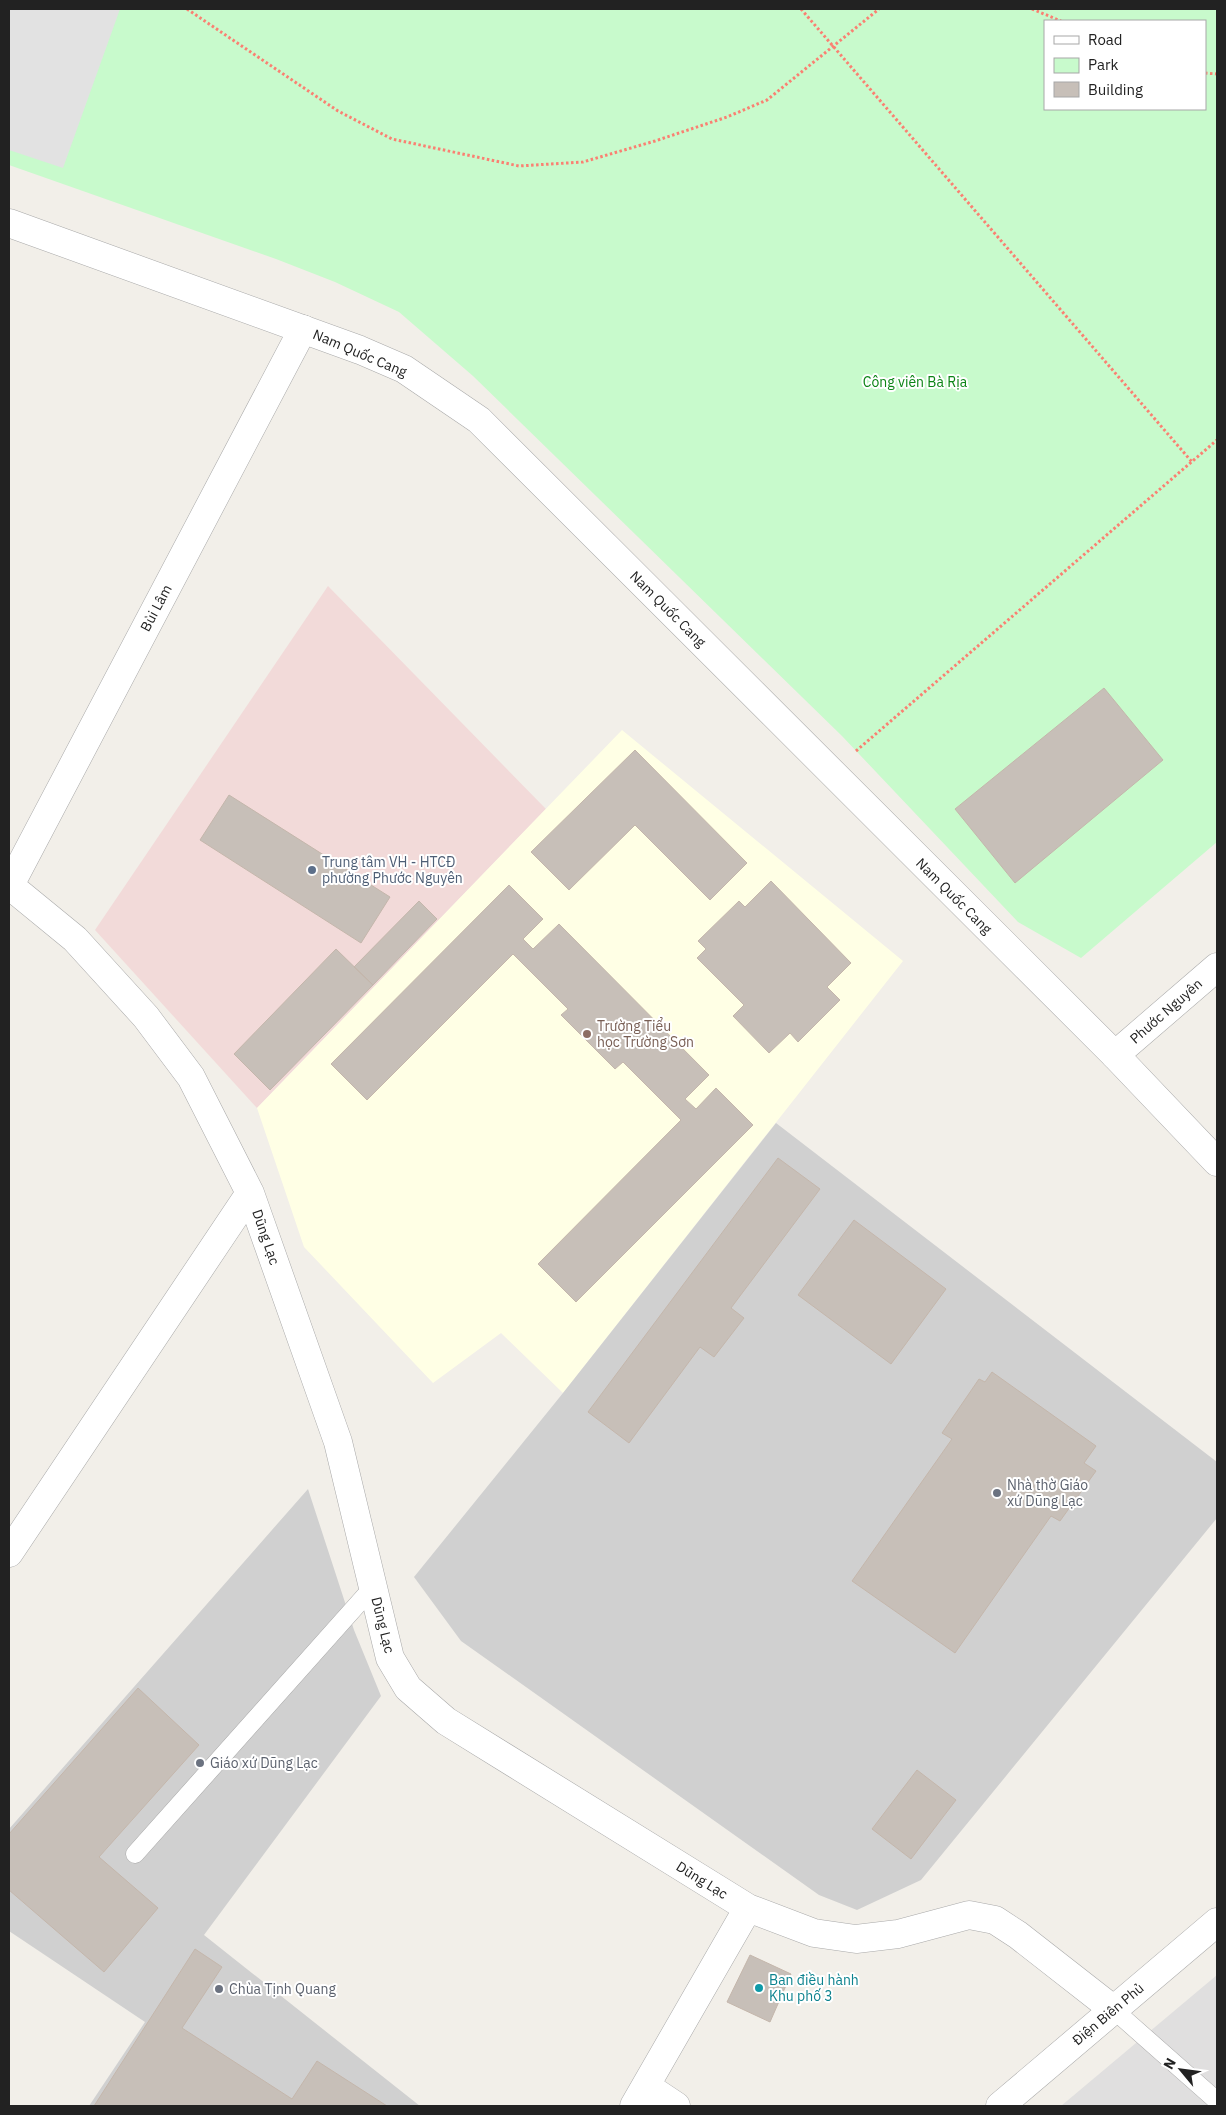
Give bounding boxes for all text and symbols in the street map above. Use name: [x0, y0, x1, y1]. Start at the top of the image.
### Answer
legend: [1044, 20, 1206, 110]
text: Road: [1088, 30, 1123, 49]
text: Park: [1088, 55, 1118, 74]
text: Building: [1088, 80, 1143, 99]
street label: Nam Quốc Cang: [310, 325, 410, 381]
park label: Công viên Bà Rịa: [863, 373, 968, 391]
street label: Nam Quốc Cang: [626, 567, 710, 651]
street label: Bùi Lâm: [136, 581, 176, 635]
place label: Trung tâm VH - HTCĐ phường Phước Nguyên: [322, 853, 463, 887]
street label: Nam Quốc Cang: [912, 854, 996, 938]
marker: Trung tâm VH - HTCĐ phường Phước Nguyên: [306, 864, 318, 876]
street label: Phước Nguyên: [1126, 975, 1206, 1047]
place label: Trường Tiểu học Trường Sơn: [597, 1017, 694, 1051]
marker: Trường Tiểu học Trường Sơn: [581, 1028, 593, 1040]
street label: Dũng Lạc: [248, 1207, 284, 1267]
place label: Nhà thờ Giáo xứ Dũng Lạc: [1007, 1476, 1088, 1510]
marker: Nhà thờ Giáo xứ Dũng Lạc: [991, 1487, 1003, 1499]
street label: Dũng Lạc: [367, 1595, 399, 1655]
place label: Giáo xứ Dũng Lạc: [210, 1754, 318, 1772]
marker: Giáo xứ Dũng Lạc: [194, 1757, 206, 1769]
street label: Dũng Lạc: [673, 1857, 731, 1903]
place label: Ban điều hành Khu phố 3: [769, 1971, 859, 2005]
street label: Điện Biên Phủ: [1069, 1979, 1147, 2049]
place label: Chùa Tịnh Quang: [229, 1980, 336, 1998]
marker: Ban điều hành Khu phố 3: [753, 1982, 765, 1994]
marker: Chùa Tịnh Quang: [213, 1983, 225, 1995]
north arrow: [1156, 2045, 1206, 2095]
text: N: [1159, 2055, 1180, 2072]

